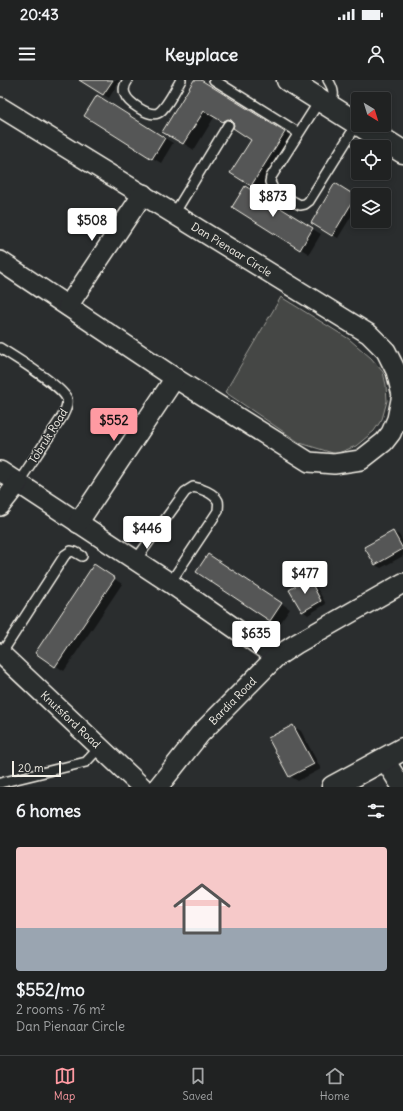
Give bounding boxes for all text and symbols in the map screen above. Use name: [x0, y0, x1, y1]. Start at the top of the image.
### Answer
text: 20:43: [20, 5, 59, 24]
icon: menu: [16, 43, 38, 65]
text: Keyplace: [165, 43, 238, 66]
icon: person: [365, 43, 387, 65]
north arrow: [351, 92, 391, 132]
map controls: [351, 92, 391, 228]
button: locate: [351, 140, 391, 180]
pin: $873: [249, 184, 297, 218]
text: $873: [259, 188, 287, 205]
button: layers: [351, 188, 391, 228]
pin: $508: [68, 208, 116, 242]
text: $508: [77, 212, 107, 229]
street label: Dan Pienaar Circle: [189, 219, 275, 280]
street label: Tobruk Road: [26, 405, 71, 466]
pin: $552: [90, 408, 138, 442]
text: $552: [99, 412, 129, 429]
pin: $446: [123, 516, 171, 550]
text: $446: [132, 520, 162, 537]
pin: $477: [281, 561, 329, 595]
text: $477: [291, 565, 319, 582]
pin: $635: [232, 621, 280, 655]
text: $635: [241, 625, 271, 642]
street label: Bardia Road: [206, 674, 260, 728]
street label: Knutsford Road: [38, 688, 104, 752]
scale bar: [12, 759, 61, 778]
text: 20 m: [18, 761, 44, 775]
text: 6 homes: [16, 800, 81, 822]
icon: filters: [365, 800, 387, 822]
icon: home: [166, 873, 238, 945]
text: $552/mo: [16, 979, 85, 1001]
text: 2 rooms · 76 m²: [16, 1001, 105, 1018]
text: Dan Pienaar Circle: [16, 1018, 125, 1035]
tab: Map: [54, 1065, 76, 1103]
tab: Saved: [183, 1065, 213, 1103]
tab: Home: [320, 1065, 349, 1103]

